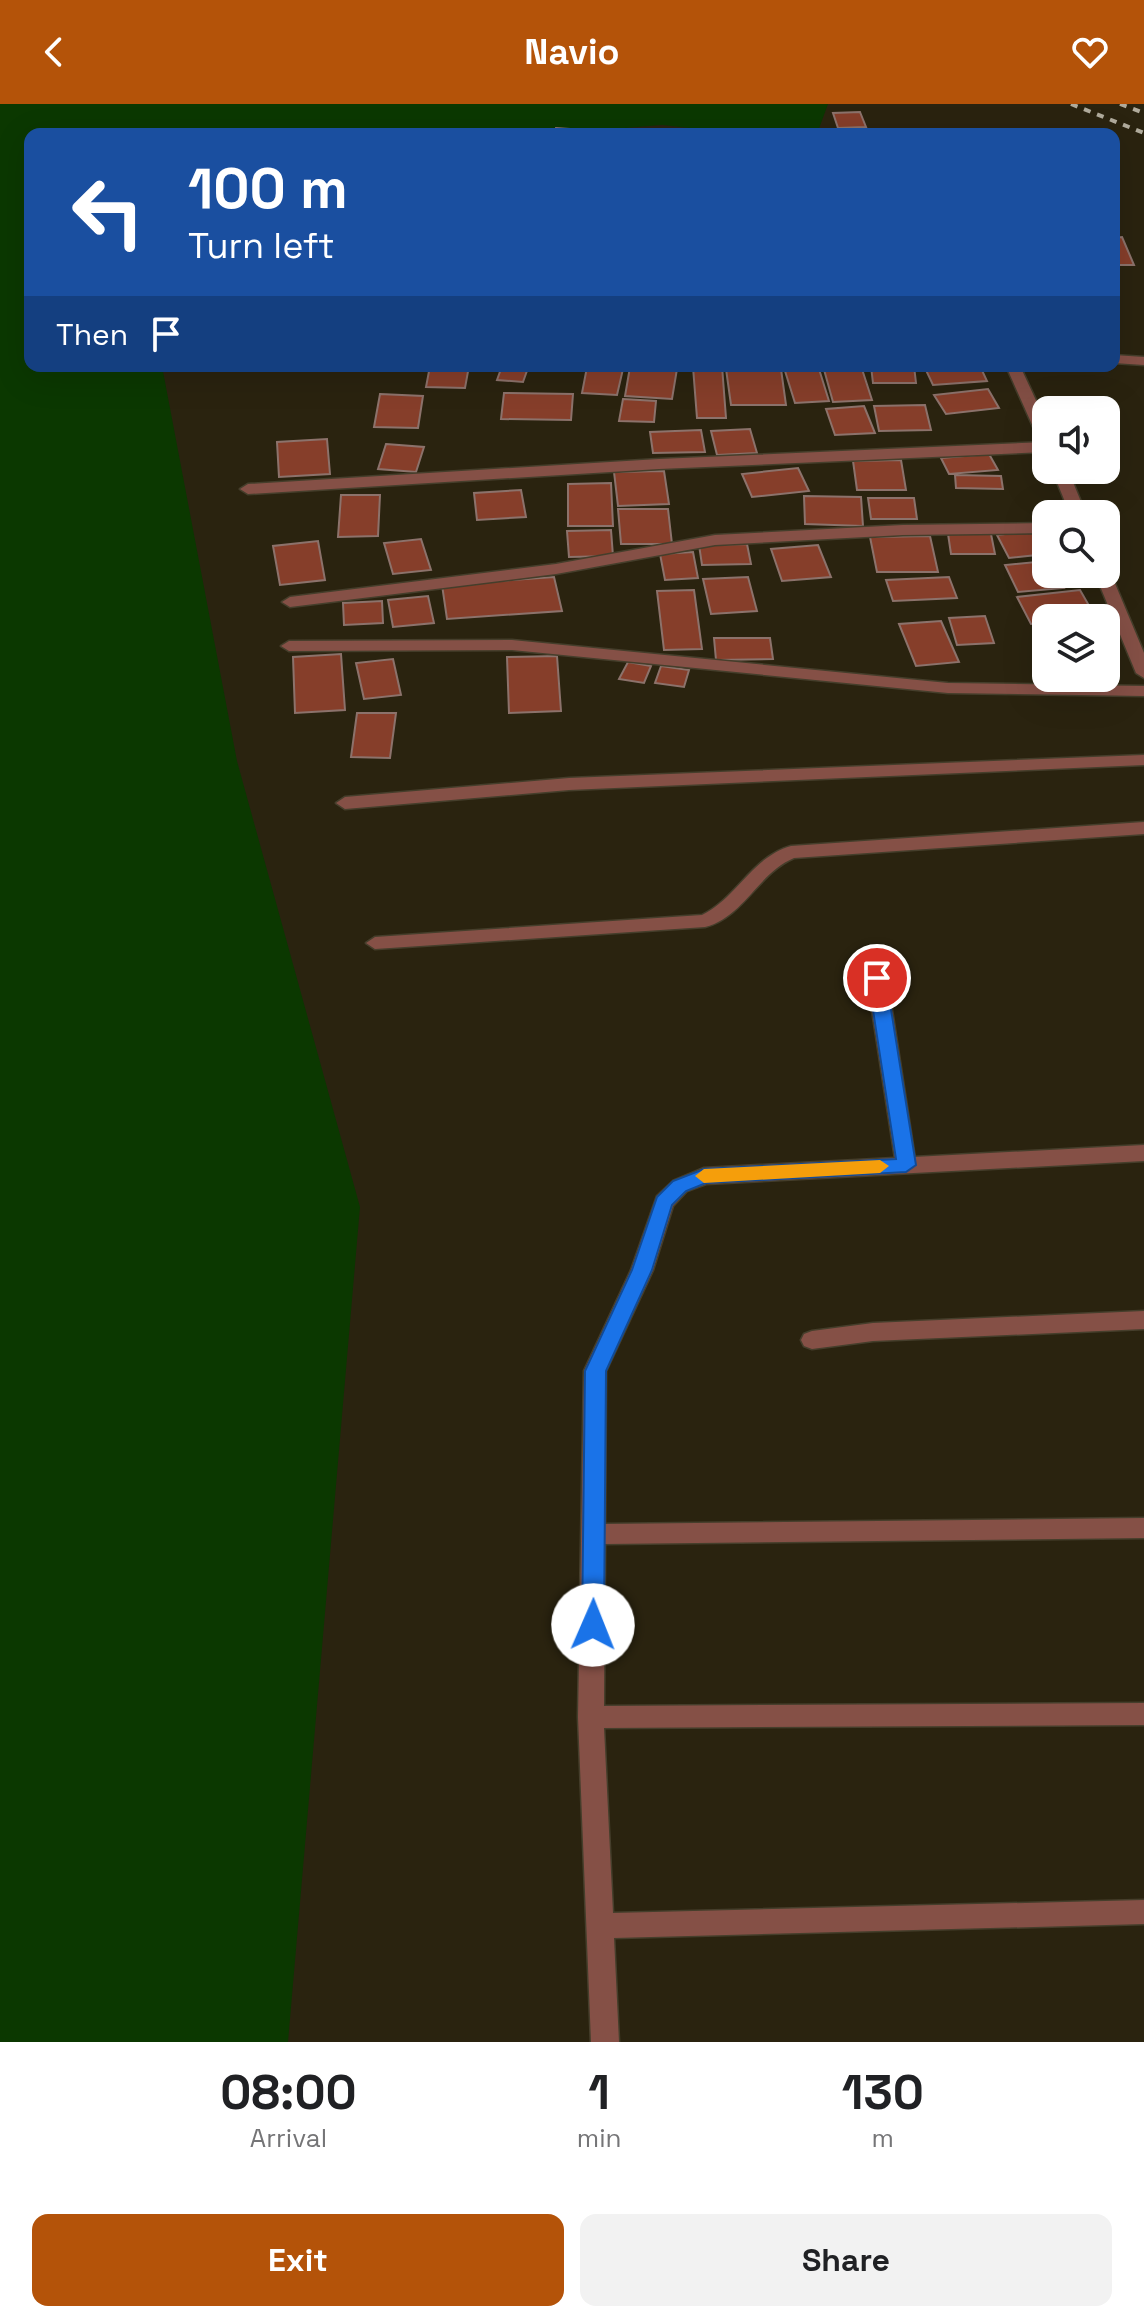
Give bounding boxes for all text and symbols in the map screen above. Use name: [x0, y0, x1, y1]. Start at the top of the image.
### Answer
text: Navio: [524, 29, 620, 75]
icon: back: [32, 30, 76, 74]
icon: heart: [1068, 30, 1112, 74]
text: 100 m: [188, 153, 348, 224]
icon: left: [56, 160, 160, 264]
text: Turn left: [188, 223, 335, 269]
icon: arrive: [144, 312, 188, 356]
text: Then: [56, 315, 128, 354]
map controls: [1032, 396, 1120, 692]
button: sound: [1032, 396, 1120, 484]
button: search: [1032, 500, 1120, 588]
button: layers: [1032, 604, 1120, 692]
pin: [843, 944, 911, 1012]
icon: arrive: [855, 956, 899, 1000]
position arrow: [551, 1583, 635, 1667]
text: 08:00: [220, 2062, 357, 2123]
text: 1: [588, 2062, 610, 2123]
text: 130: [842, 2062, 924, 2123]
text: Arrival: [250, 2121, 327, 2155]
text: min: [577, 2121, 622, 2155]
text: m: [872, 2121, 894, 2155]
button: Exit: [32, 2214, 564, 2306]
button: Share: [580, 2214, 1112, 2306]

